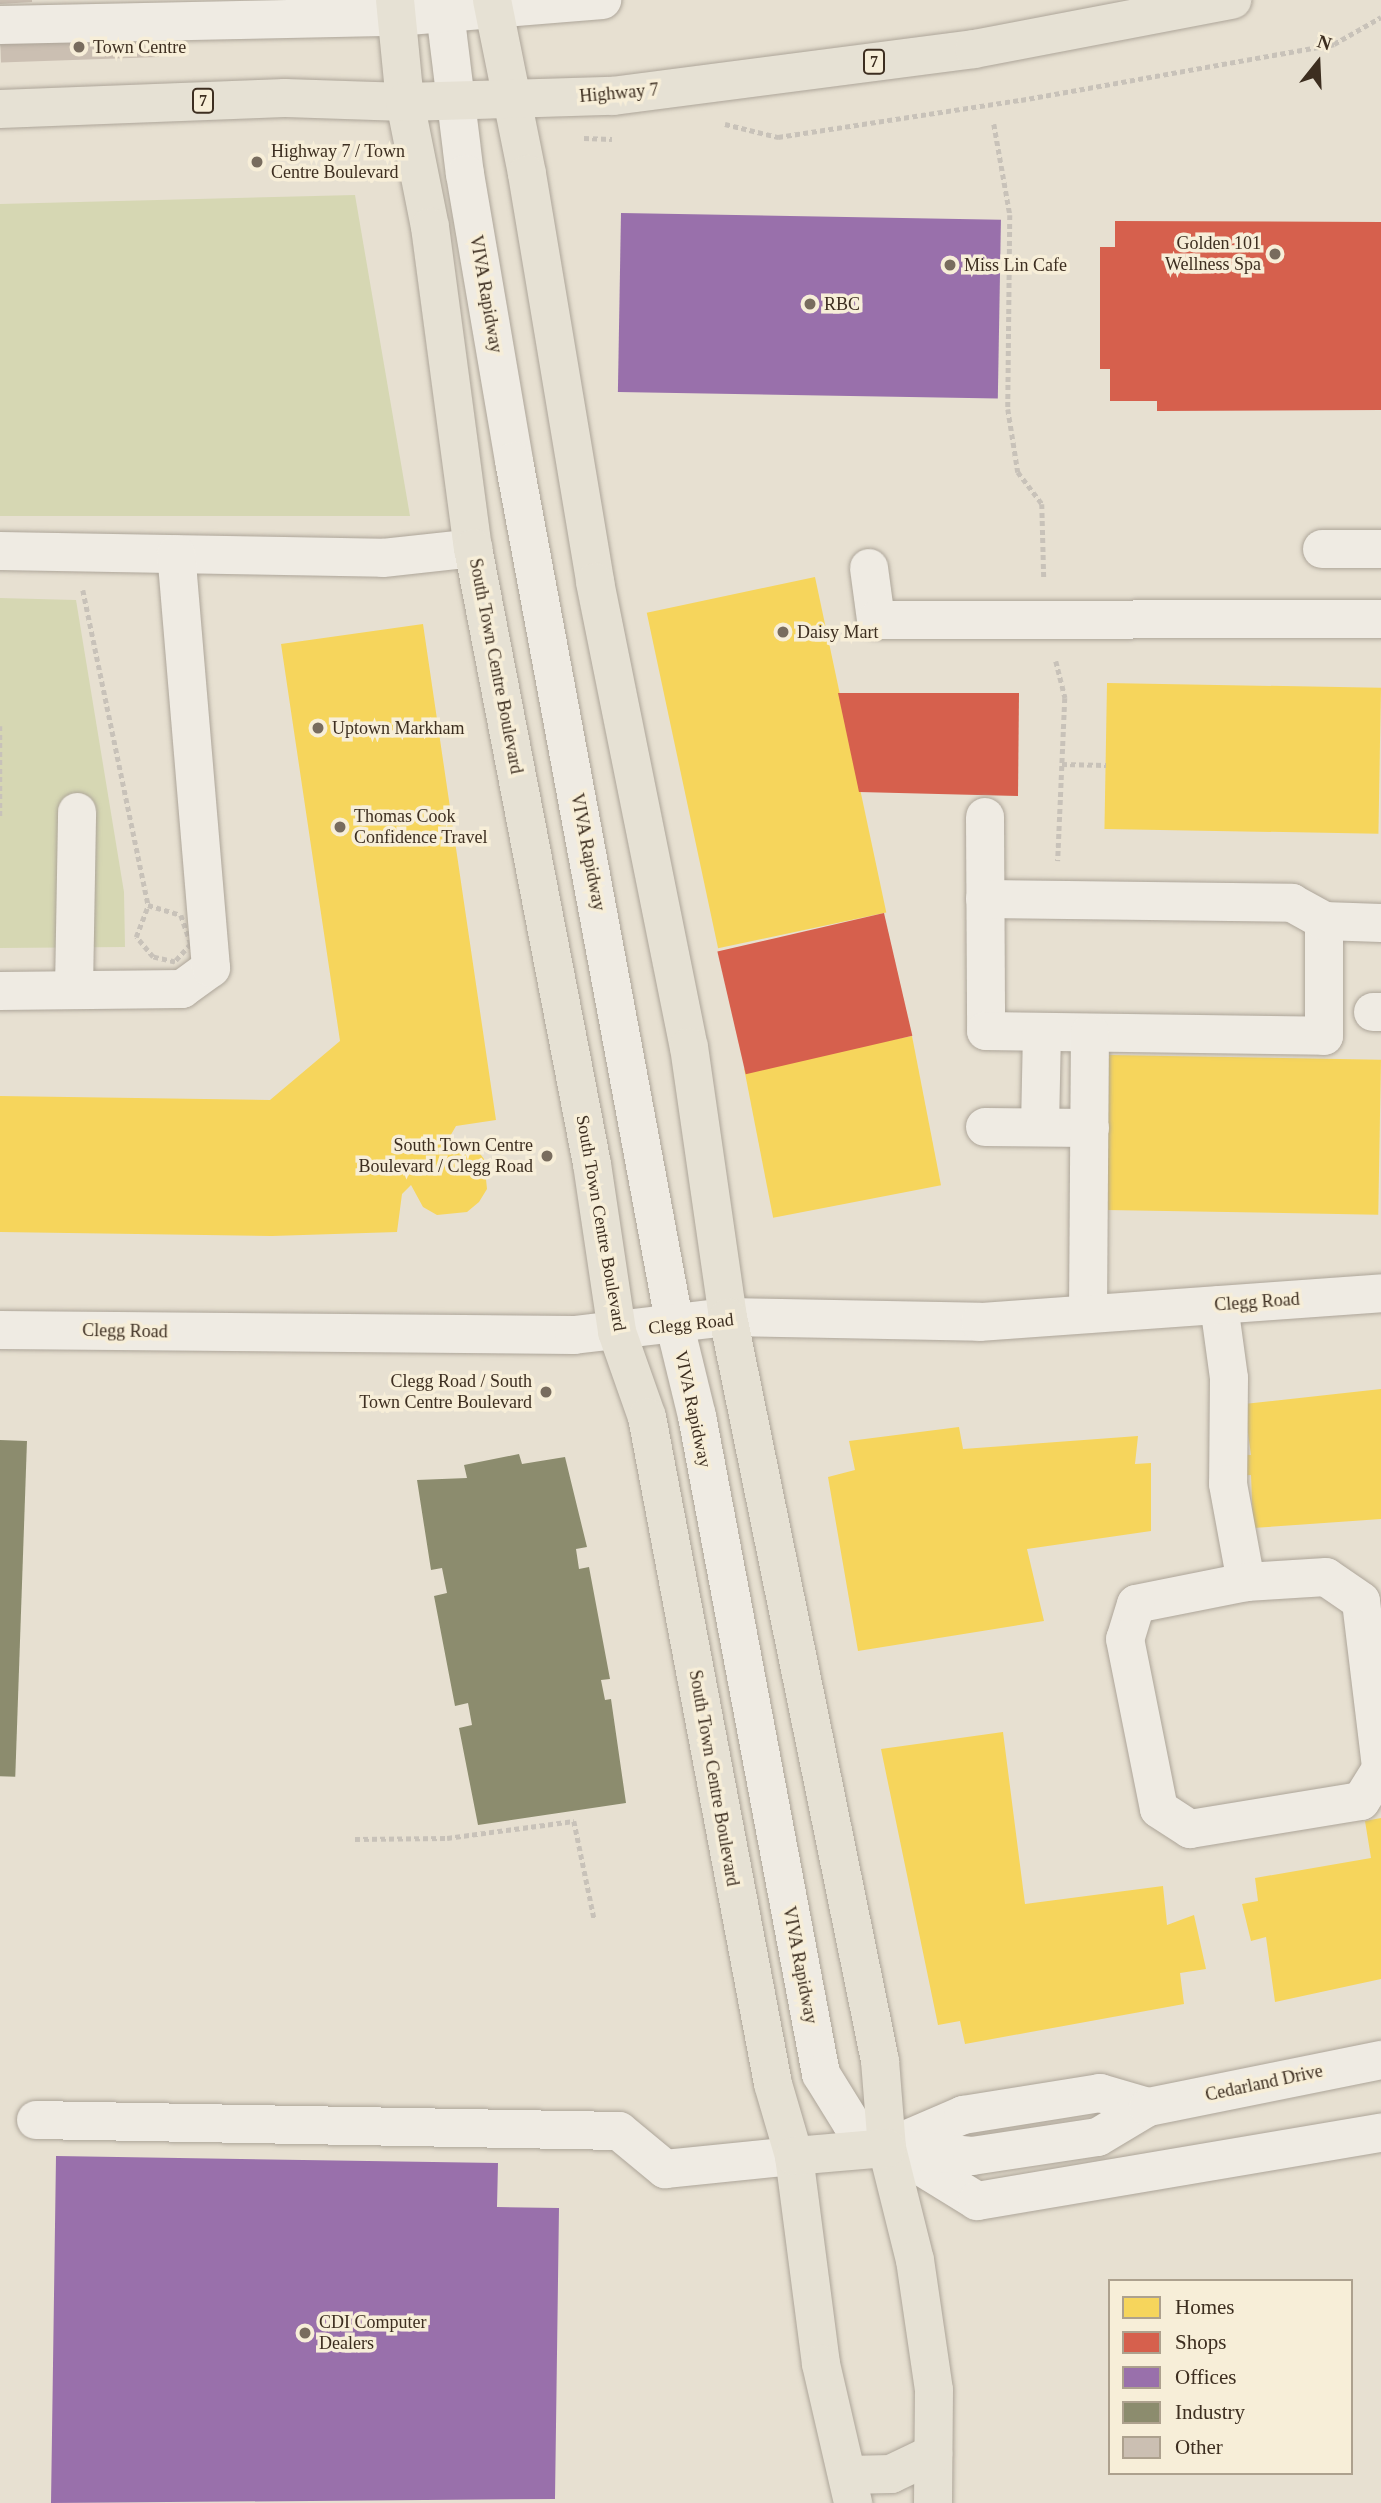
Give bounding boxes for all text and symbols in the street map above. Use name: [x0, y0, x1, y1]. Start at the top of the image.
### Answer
north arrow: [1283, 28, 1353, 98]
text: N: [1315, 30, 1334, 55]
place label: Town Centre: [93, 36, 199, 58]
marker: Town Centre: [71, 39, 87, 55]
road number: 7: [862, 50, 886, 74]
street label: Highway 7: [575, 78, 663, 108]
road number: 7: [191, 88, 215, 114]
place label: Highway 7 / Town Centre Boulevard: [271, 141, 419, 184]
marker: Highway 7 / Town Centre Boulevard: [249, 154, 265, 170]
street label: VIVA Rapidway: [465, 232, 507, 356]
place label: Golden 101 Wellness Spa: [1151, 233, 1261, 276]
marker: Golden 101 Wellness Spa: [1267, 246, 1283, 262]
place label: Miss Lin Cafe: [964, 254, 1071, 276]
marker: Miss Lin Cafe: [942, 257, 958, 273]
place label: RBC: [824, 293, 859, 315]
marker: RBC: [802, 296, 818, 312]
street label: South Town Centre Boulevard: [462, 541, 530, 791]
place label: Daisy Mart: [797, 621, 885, 643]
marker: Daisy Mart: [775, 624, 791, 640]
place label: Uptown Markham: [332, 717, 482, 739]
marker: Uptown Markham: [310, 720, 326, 736]
street label: VIVA Rapidway: [566, 790, 610, 914]
place label: Thomas Cook Confidence Travel: [354, 806, 504, 848]
marker: Thomas Cook Confidence Travel: [332, 819, 348, 835]
street label: South Town Centre Boulevard: [569, 1098, 633, 1348]
place label: South Town Centre Boulevard / Clegg Road: [338, 1135, 533, 1178]
marker: South Town Centre Boulevard / Clegg Road: [539, 1148, 555, 1164]
street label: Clegg Road: [1210, 1288, 1304, 1316]
street label: Clegg Road: [643, 1308, 739, 1340]
street label: Clegg Road: [78, 1319, 172, 1343]
street label: VIVA Rapidway: [670, 1347, 716, 1471]
place label: Clegg Road / South Town Centre Boulevard: [337, 1371, 532, 1414]
marker: Clegg Road / South Town Centre Boulevard: [538, 1384, 554, 1400]
street label: South Town Centre Boulevard: [682, 1653, 746, 1903]
street label: VIVA Rapidway: [778, 1903, 822, 2027]
street label: Cedarland Drive: [1196, 2058, 1332, 2108]
legend: [1108, 2279, 1353, 2475]
text: Homes: [1175, 2295, 1235, 2319]
place label: CDI Computer Dealers: [319, 2312, 437, 2354]
marker: CDI Computer Dealers: [297, 2325, 313, 2341]
text: Shops: [1175, 2330, 1226, 2354]
text: Offices: [1175, 2365, 1236, 2389]
text: Industry: [1175, 2400, 1245, 2424]
text: Other: [1175, 2435, 1223, 2459]

